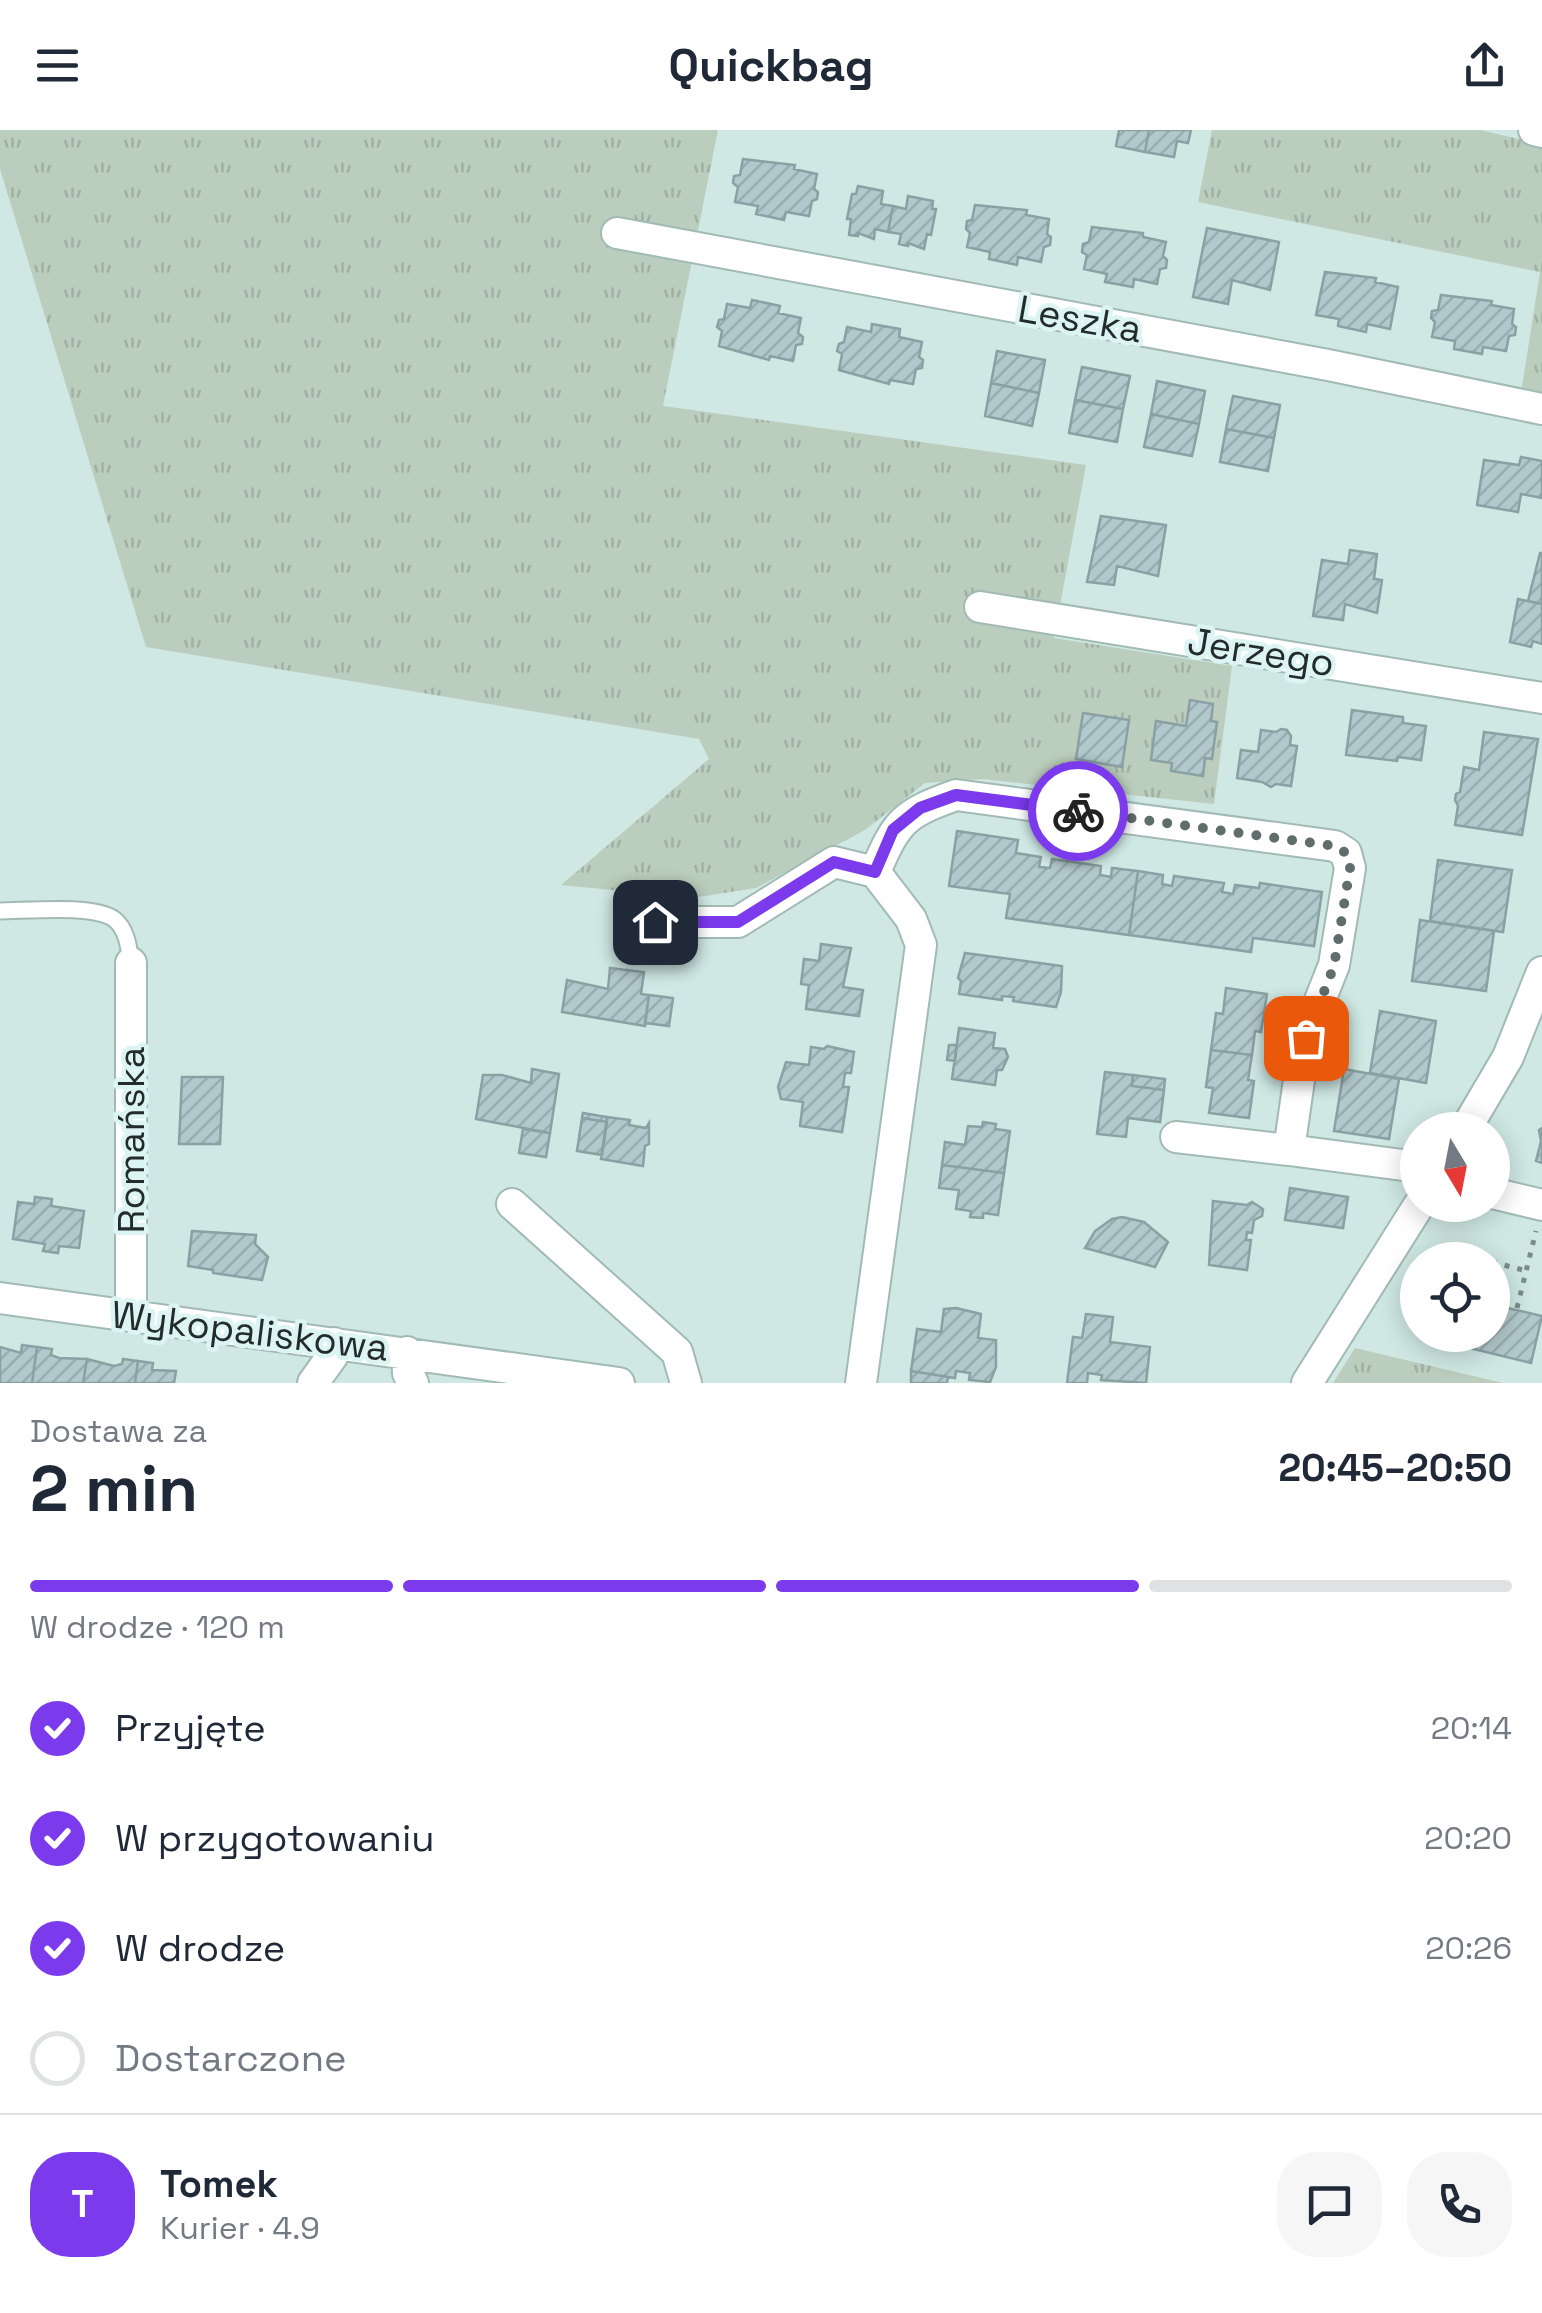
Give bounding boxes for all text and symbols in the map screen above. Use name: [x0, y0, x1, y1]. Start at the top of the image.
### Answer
text: Quickbag: [669, 37, 873, 94]
icon: menu: [30, 38, 85, 93]
icon: share: [1457, 38, 1512, 93]
street label: Leszka: [1014, 285, 1146, 353]
street label: Jerzego: [1184, 617, 1338, 687]
courier: [1028, 761, 1128, 861]
icon: bike: [1051, 784, 1106, 839]
pin: [613, 880, 698, 965]
icon: home: [628, 895, 683, 950]
pin: [1264, 996, 1349, 1081]
icon: bag: [1279, 1011, 1334, 1066]
street label: Romańska: [107, 1046, 155, 1234]
north arrow: [1400, 1112, 1510, 1222]
map controls: [1400, 1112, 1510, 1352]
button: locate: [1400, 1242, 1510, 1352]
street label: Wykopaliskowa: [109, 1290, 391, 1372]
text: Dostawa za: [30, 1411, 207, 1451]
text: 20:45–20:50: [1278, 1444, 1512, 1492]
text: 2 min: [30, 1447, 198, 1530]
text: W drodze · 120 m: [30, 1607, 285, 1647]
icon: check: [30, 1701, 85, 1756]
text: Przyjęte: [115, 1704, 266, 1752]
text: 20:14: [1431, 1708, 1512, 1748]
icon: check: [30, 1811, 85, 1866]
text: W przygotowaniu: [115, 1814, 434, 1862]
text: 20:20: [1424, 1818, 1512, 1858]
icon: check: [30, 1921, 85, 1976]
text: W drodze: [115, 1924, 285, 1972]
text: 20:26: [1425, 1928, 1512, 1968]
text: Dostarczone: [115, 2034, 347, 2082]
button: chat: [1277, 2152, 1382, 2257]
button: phone: [1407, 2152, 1512, 2257]
text: Tomek: [160, 2160, 278, 2208]
text: T: [71, 2180, 94, 2228]
text: Kurier · 4.9: [160, 2208, 320, 2248]

